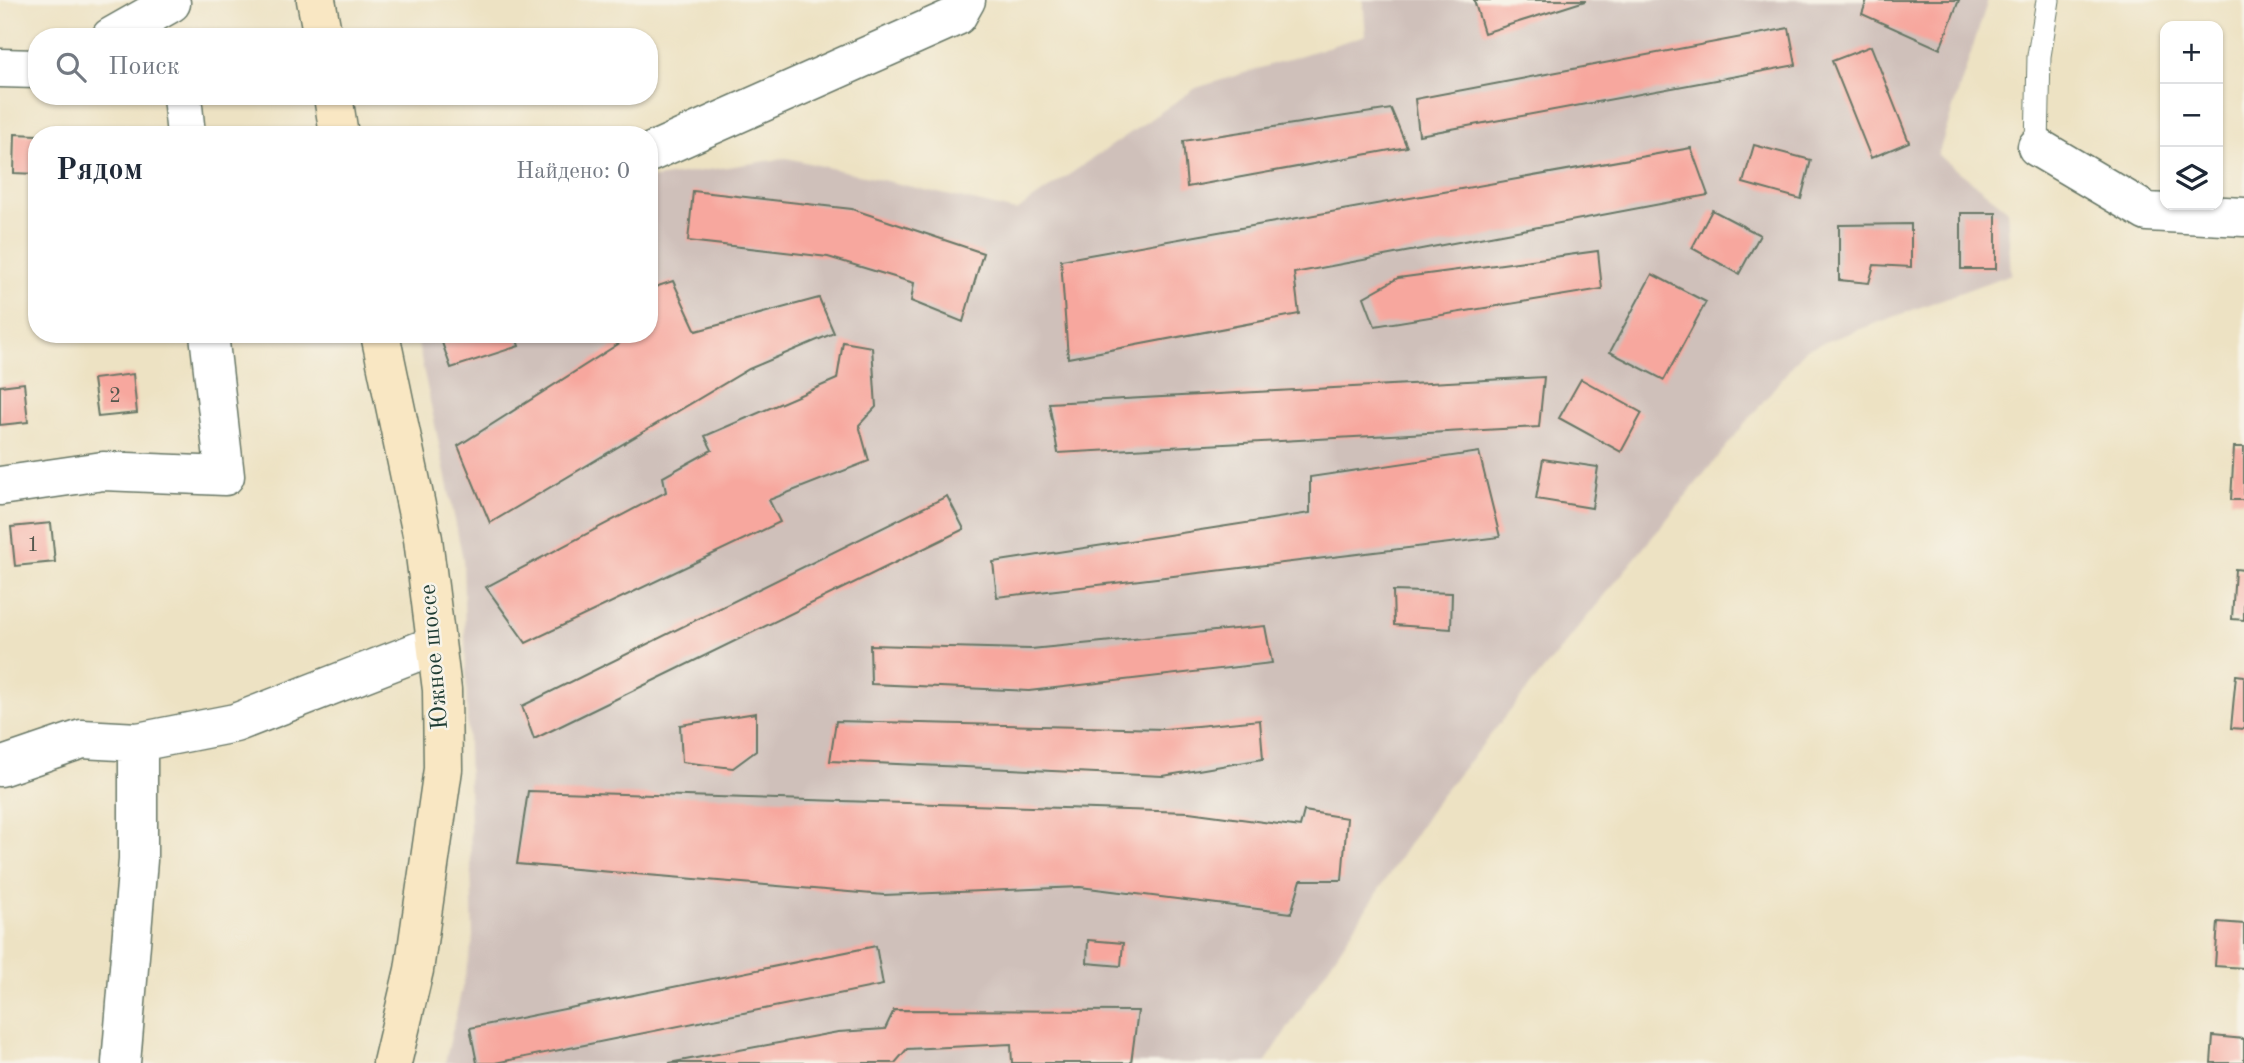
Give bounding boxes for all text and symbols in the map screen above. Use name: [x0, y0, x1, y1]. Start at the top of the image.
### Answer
map controls: [2160, 21, 2223, 210]
button: +: [2160, 21, 2223, 84]
search box: [28, 28, 658, 105]
icon: search: [52, 48, 90, 86]
text: Поиск: [108, 54, 180, 80]
button: −: [2160, 84, 2223, 147]
button: layers: [2160, 147, 2223, 210]
text: Рядом: [56, 156, 143, 186]
text: Найдено: 0: [516, 160, 630, 183]
house number: 2: [109, 386, 121, 407]
house number: 1: [27, 535, 39, 556]
street label: Южное шоссе: [417, 583, 453, 731]

